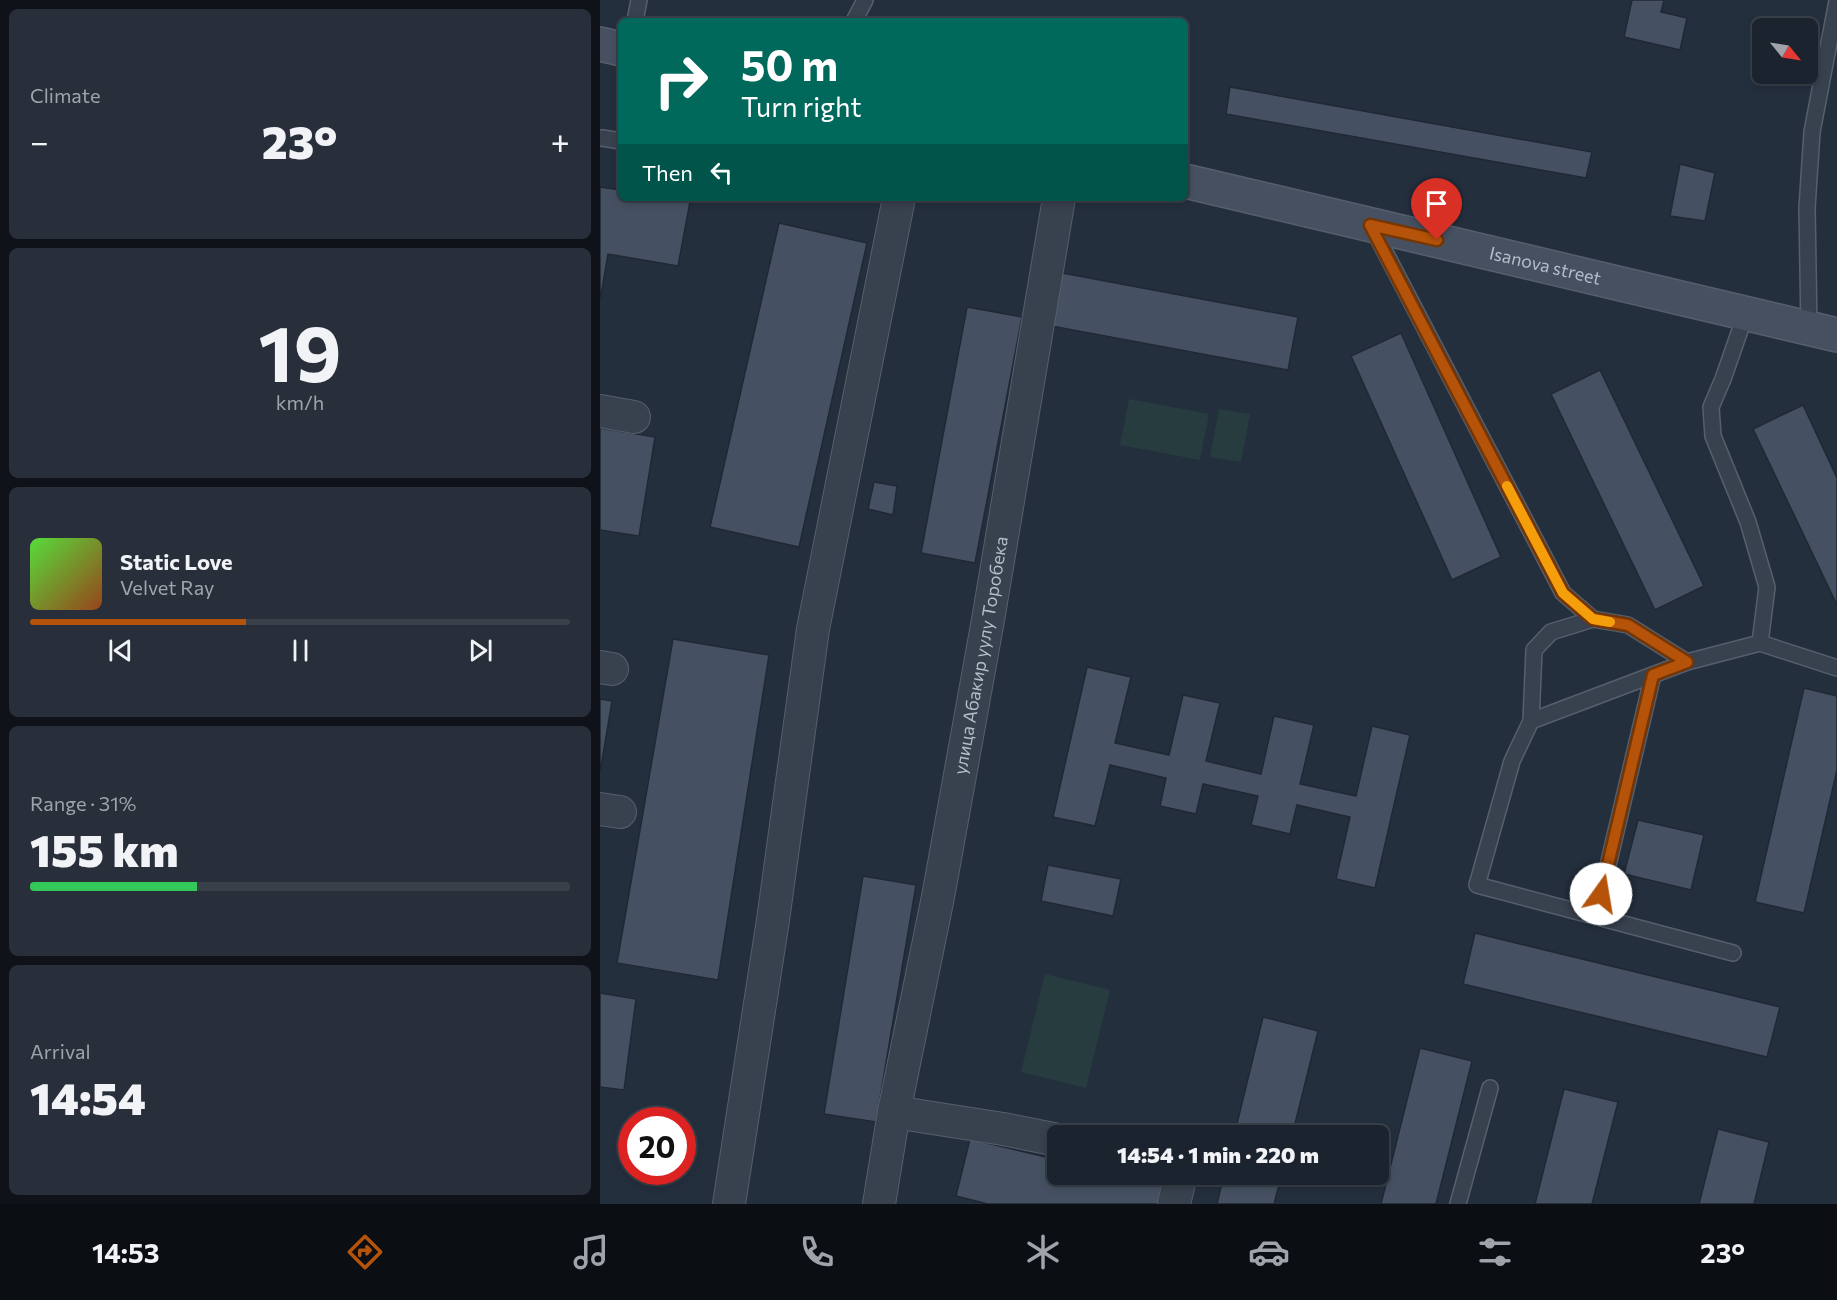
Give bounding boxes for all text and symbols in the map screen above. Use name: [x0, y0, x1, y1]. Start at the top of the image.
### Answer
north arrow: [1752, 18, 1818, 84]
map controls: [1752, 18, 1818, 84]
text: 50 m: [741, 38, 838, 90]
icon: right: [642, 42, 720, 120]
text: Climate: [30, 83, 100, 107]
text: Turn right: [741, 90, 861, 123]
text: 23°: [262, 113, 338, 168]
text: −: [30, 120, 49, 161]
text: +: [551, 120, 570, 161]
icon: left: [705, 156, 738, 189]
text: Then: [642, 159, 693, 186]
pin: [1411, 178, 1462, 240]
icon: arrive: [1420, 187, 1453, 220]
street label: Isanova street: [1487, 241, 1603, 289]
text: 19: [258, 303, 342, 398]
text: km/h: [276, 390, 324, 414]
street label: улица Абакир уулу Торобека: [948, 534, 1012, 776]
text: Static Love: [120, 548, 233, 575]
text: Velvet Ray: [120, 575, 214, 599]
icon: previous: [104, 634, 137, 667]
icon: pause: [284, 634, 317, 667]
icon: next: [464, 634, 497, 667]
text: Range · 31%: [30, 791, 136, 815]
text: 155 km: [30, 821, 178, 876]
position arrow: [1569, 862, 1633, 926]
text: Arrival: [30, 1039, 91, 1063]
text: 14:54: [30, 1069, 146, 1124]
speed limit sign: 20: [618, 1107, 696, 1185]
text: 14:54 · 1 min · 220 m: [1117, 1141, 1319, 1168]
icon: directions: [344, 1231, 386, 1273]
icon: music: [570, 1231, 612, 1273]
icon: phone: [796, 1231, 838, 1273]
icon: climate: [1022, 1231, 1064, 1273]
icon: car: [1248, 1231, 1290, 1273]
icon: filters: [1474, 1231, 1516, 1273]
text: 14:53: [92, 1236, 159, 1269]
text: 23°: [1700, 1236, 1745, 1269]

